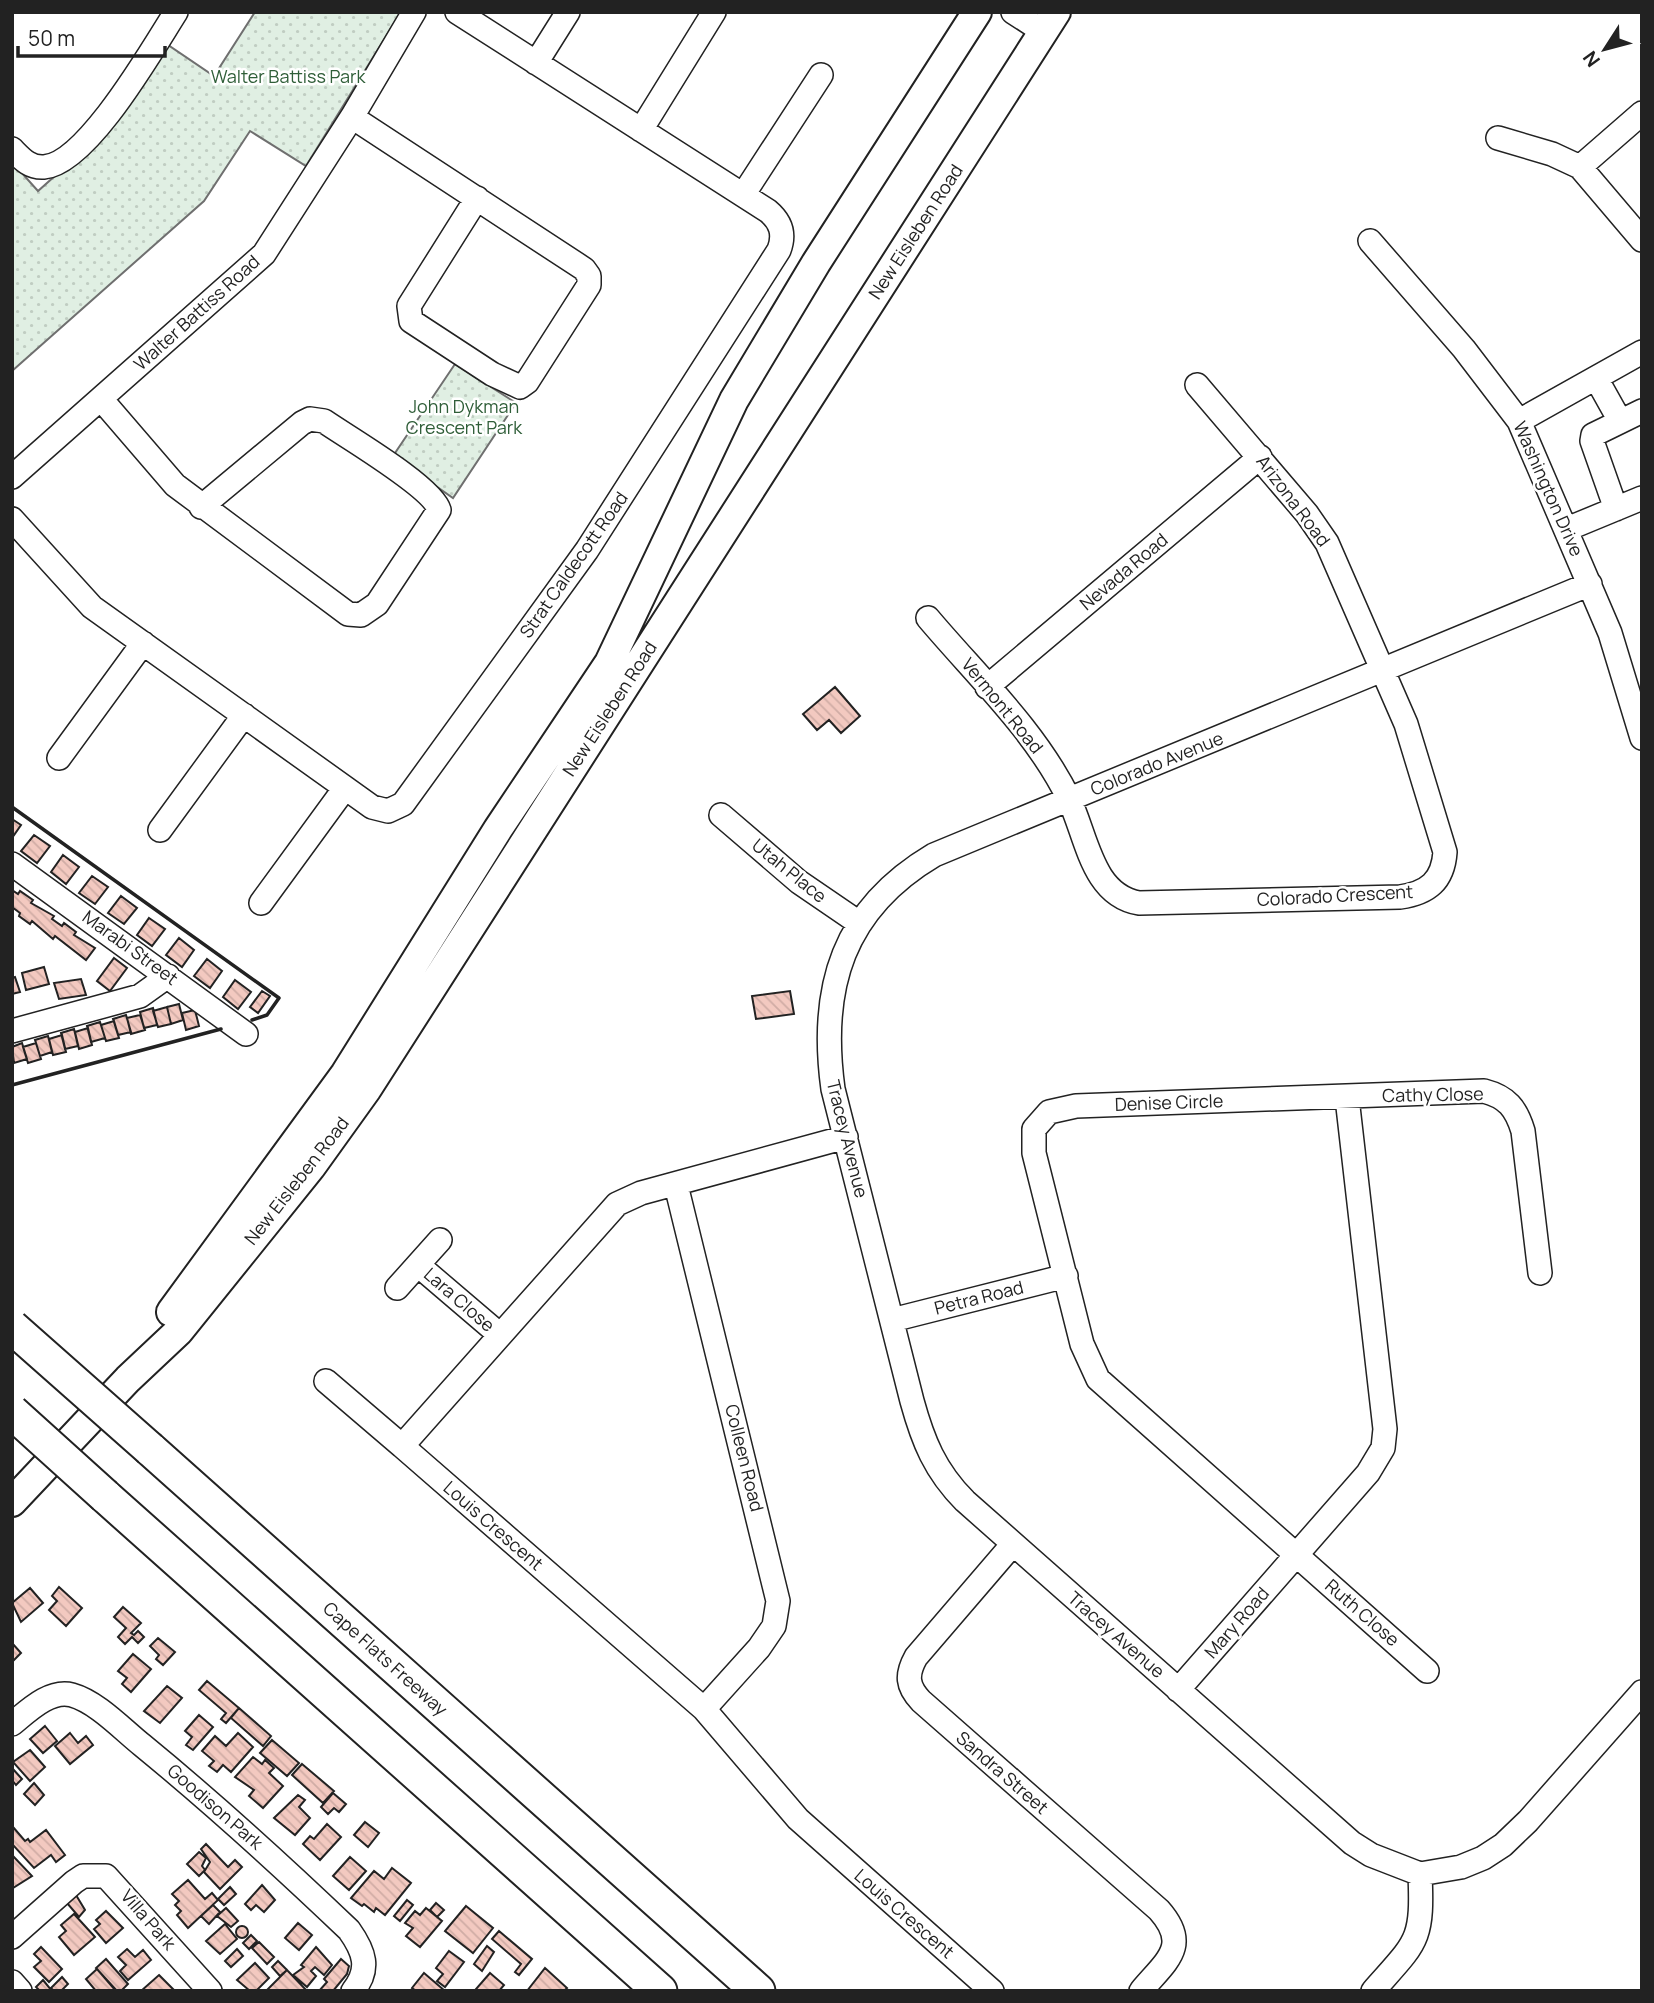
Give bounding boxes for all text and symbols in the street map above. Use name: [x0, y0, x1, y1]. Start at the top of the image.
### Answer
scale bar: [18, 14, 164, 58]
north arrow: [1570, 14, 1640, 84]
text: 50 m: [28, 24, 75, 52]
text: N: [1577, 46, 1606, 72]
park label: Walter Battiss Park: [211, 64, 366, 88]
street label: New Eisleben Road: [863, 159, 968, 304]
street label: Walter Battiss Road: [128, 249, 264, 375]
park label: John Dykman Crescent Park: [406, 394, 523, 439]
street label: Washington Drive: [1508, 417, 1589, 560]
street label: Arizona Road: [1252, 450, 1336, 551]
street label: Strat Caldecott Road: [514, 486, 633, 642]
street label: Nevada Road: [1074, 527, 1172, 615]
street label: New Eisleben Road: [557, 636, 662, 781]
street label: Vermont Road: [957, 652, 1049, 758]
street label: Colorado Avenue: [1087, 726, 1227, 801]
street label: Utah Place: [747, 833, 832, 908]
street label: Colorado Crescent: [1256, 879, 1414, 911]
street label: Marabi Street: [78, 904, 183, 990]
street label: Tracey Avenue: [822, 1077, 874, 1200]
street label: Cathy Close: [1382, 1081, 1484, 1107]
street label: Denise Circle: [1114, 1088, 1224, 1116]
street label: New Eisleben Road: [239, 1111, 354, 1249]
street label: Lara Close: [419, 1262, 500, 1337]
street label: Petra Road: [932, 1274, 1026, 1320]
street label: Colleen Road: [720, 1402, 770, 1514]
street label: Louis Crescent: [439, 1475, 549, 1575]
street label: Ruth Close: [1320, 1573, 1405, 1651]
street label: Mary Road: [1199, 1582, 1274, 1663]
street label: Tracey Avenue: [1063, 1586, 1170, 1683]
street label: Cape Flats Freeway: [318, 1596, 453, 1721]
street label: Sandra Street: [951, 1725, 1054, 1819]
street label: Goodison Park: [163, 1758, 269, 1855]
street label: Louis Crescent: [850, 1863, 960, 1963]
street label: Villa Park: [116, 1884, 182, 1955]

